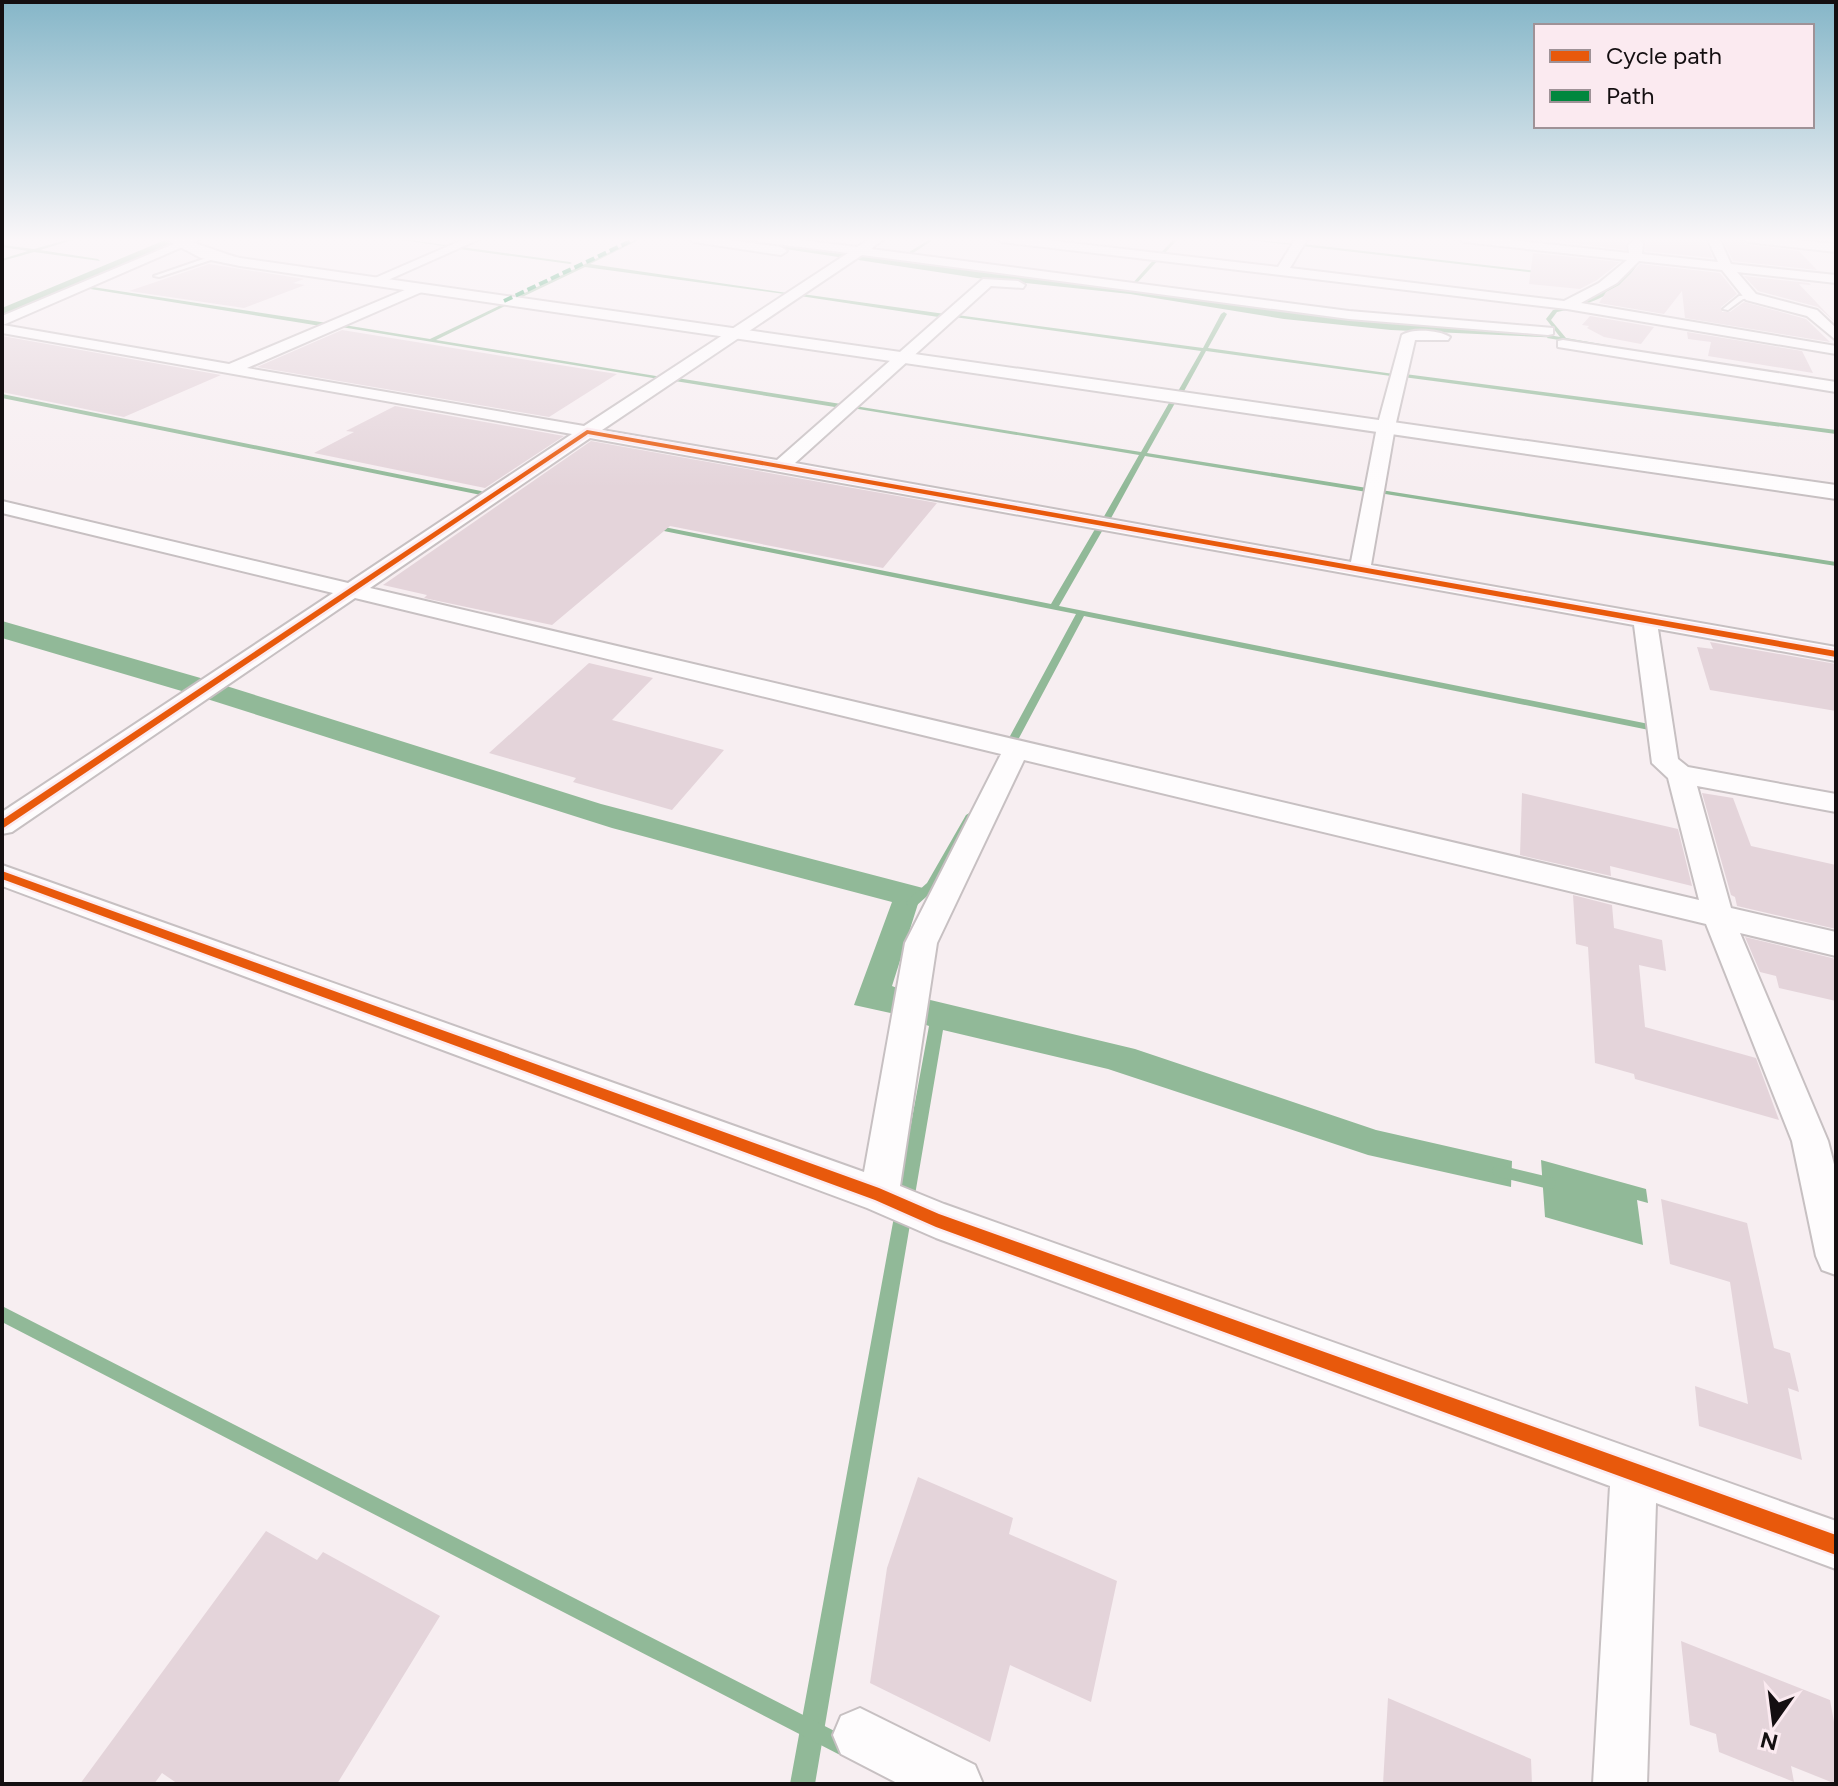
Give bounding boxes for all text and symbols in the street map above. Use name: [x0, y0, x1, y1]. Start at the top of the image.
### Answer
legend: [1534, 24, 1814, 128]
text: Cycle path: [1606, 41, 1722, 70]
text: Path: [1606, 81, 1654, 110]
north arrow: [1734, 1682, 1814, 1762]
text: N: [1758, 1726, 1781, 1756]

